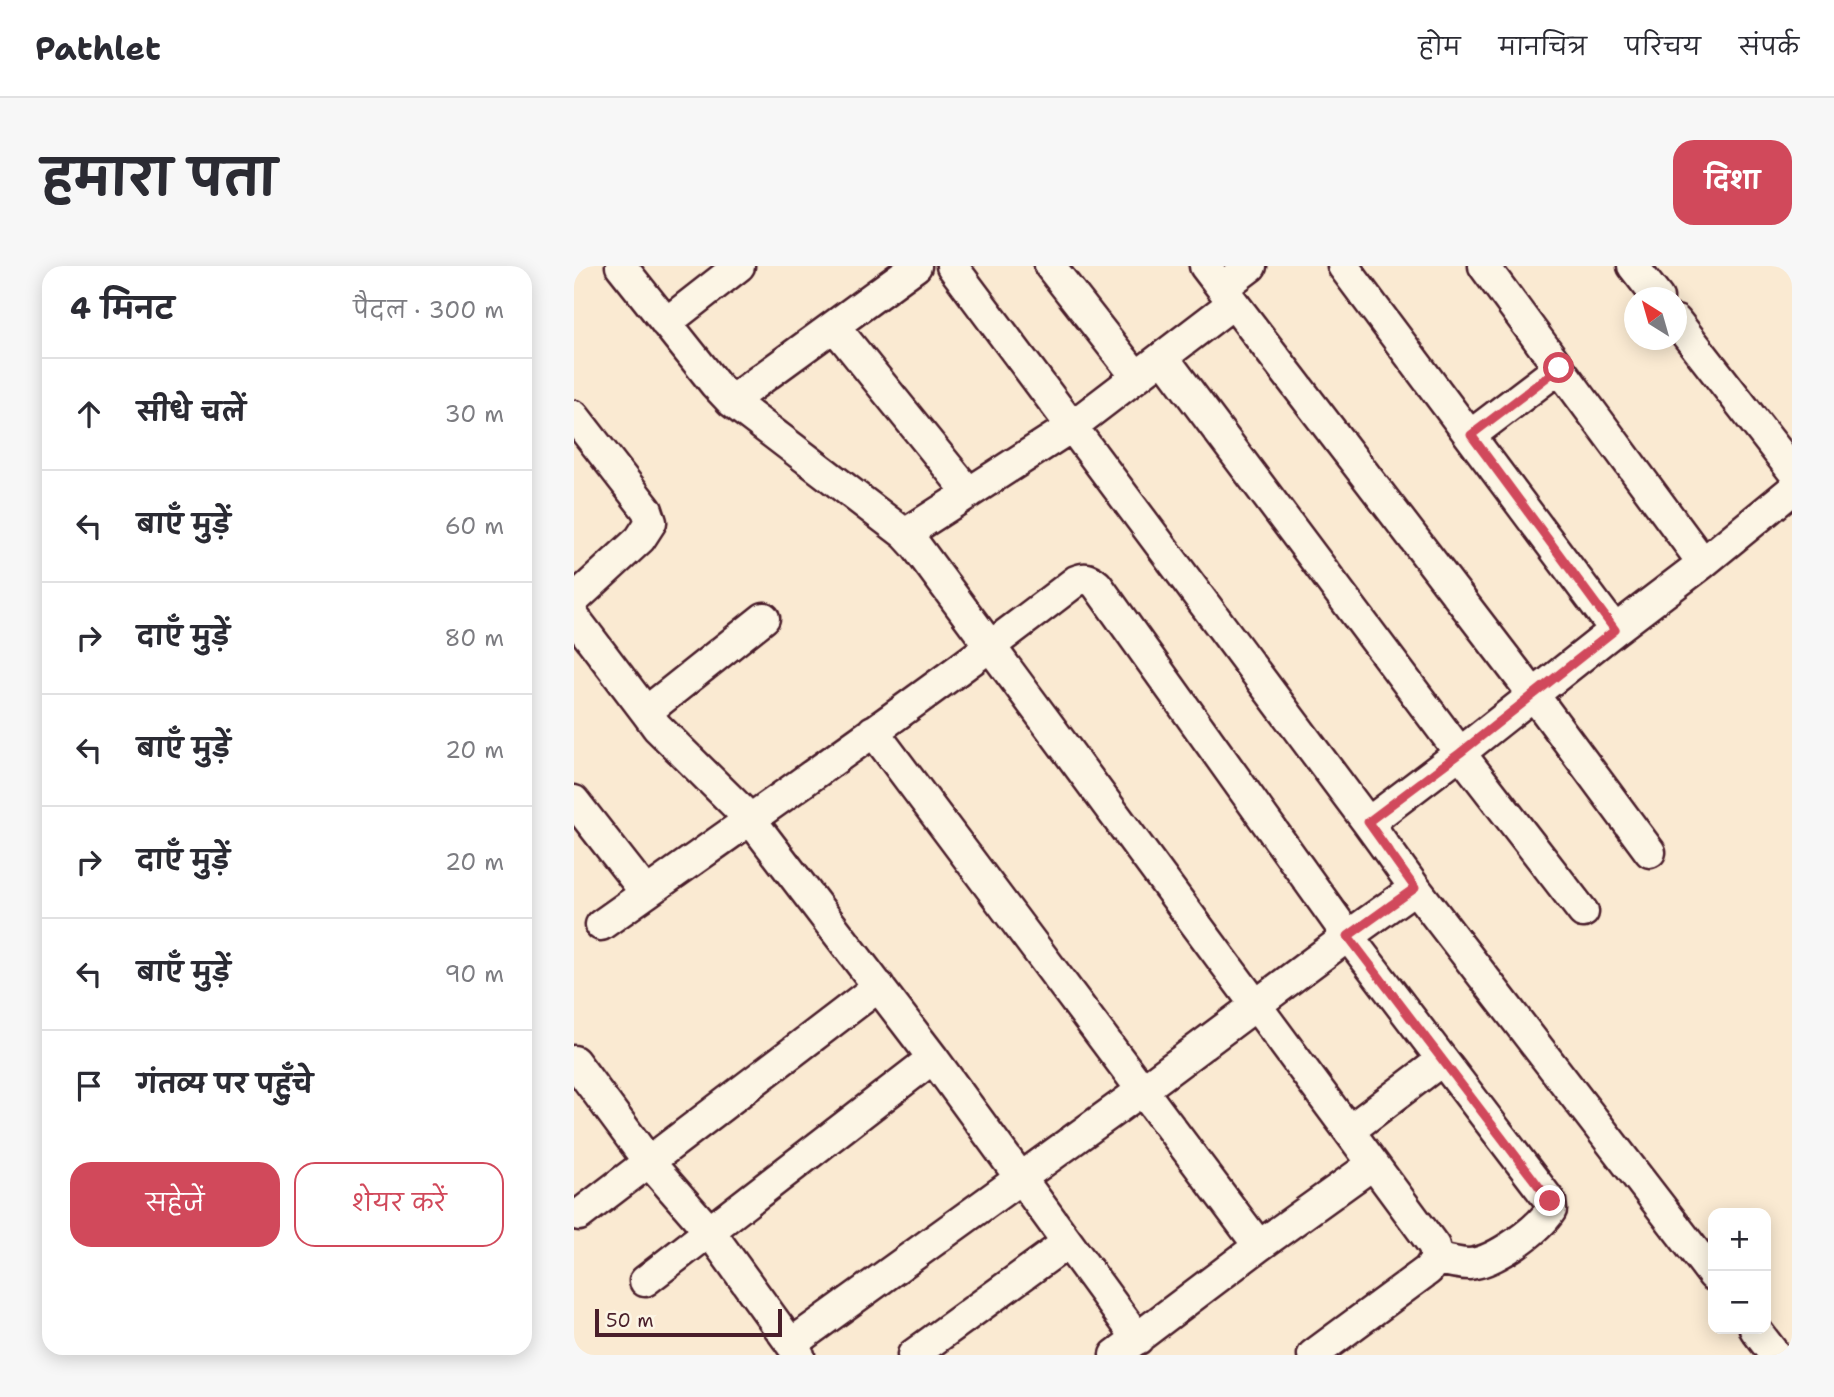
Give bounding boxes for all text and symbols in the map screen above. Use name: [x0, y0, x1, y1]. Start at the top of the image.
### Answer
text: Pathlet: [35, 26, 161, 71]
text: होम: [1418, 31, 1461, 63]
text: मानचित्र: [1499, 31, 1587, 63]
text: परिचय: [1625, 31, 1701, 63]
text: संपर्क: [1739, 31, 1799, 63]
button: दिशा: [1673, 140, 1792, 225]
text: हमारा पता: [42, 145, 277, 211]
north arrow: [1624, 287, 1687, 350]
text: 4 मिनट: [70, 288, 174, 329]
text: पैदल · 300 m: [353, 295, 504, 325]
route start: [1543, 352, 1574, 383]
text: सीधे चलें: [137, 394, 246, 429]
icon: ahead: [70, 395, 108, 433]
text: 30 m: [445, 399, 504, 429]
text: बाएँ मुड़ें: [137, 506, 231, 541]
icon: left: [70, 507, 108, 545]
text: 60 m: [445, 511, 504, 541]
text: दाएँ मुड़ें: [137, 618, 230, 653]
icon: right: [70, 619, 108, 657]
text: 80 m: [445, 623, 504, 653]
text: बाएँ मुड़ें: [137, 730, 231, 765]
icon: left: [70, 731, 108, 769]
text: 20 m: [445, 735, 504, 765]
text: दाएँ मुड़ें: [137, 842, 230, 877]
icon: right: [70, 843, 108, 881]
text: 20 m: [445, 847, 504, 877]
text: बाएँ मुड़ें: [137, 954, 231, 989]
icon: left: [70, 955, 108, 993]
text: 90 m: [444, 959, 504, 989]
text: गंतव्य पर पहुँचे: [137, 1066, 313, 1101]
icon: arrive: [70, 1067, 108, 1105]
button: सहेजें: [70, 1162, 280, 1247]
button: शेयर करें: [294, 1162, 504, 1247]
route end: [1534, 1185, 1565, 1216]
map controls: [1708, 1208, 1771, 1334]
button: +: [1708, 1208, 1771, 1271]
button: −: [1708, 1271, 1771, 1334]
scale bar: [595, 1306, 782, 1338]
text: 50 m: [606, 1308, 654, 1333]

